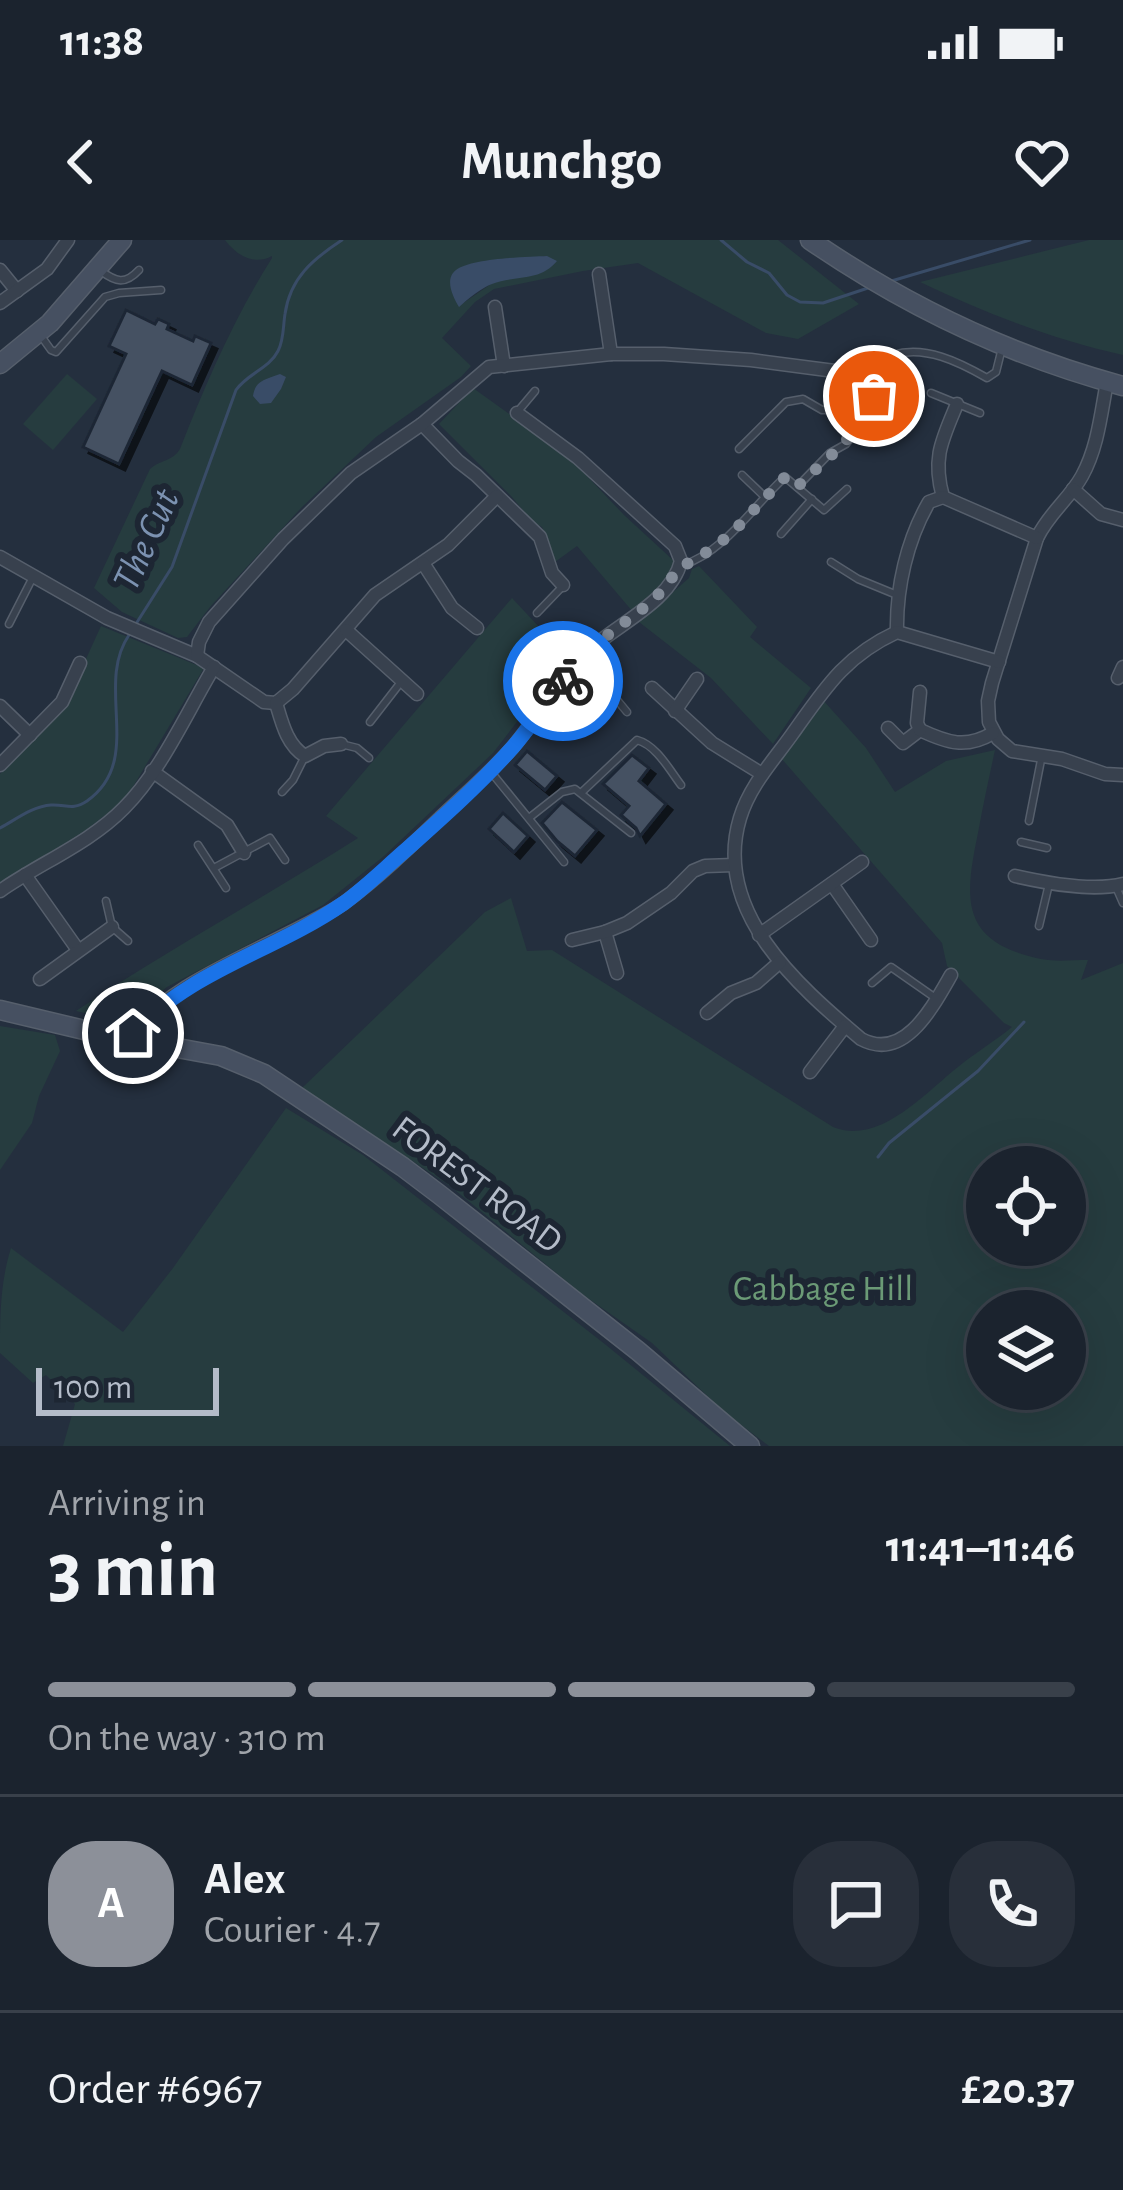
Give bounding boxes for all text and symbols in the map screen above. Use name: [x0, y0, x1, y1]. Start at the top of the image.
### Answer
text: 11:38: [60, 19, 144, 64]
icon: back: [48, 129, 114, 195]
icon: heart: [1009, 129, 1075, 195]
text: Munchgo: [461, 135, 662, 189]
pin: [823, 345, 925, 447]
icon: bag: [841, 363, 907, 429]
water label: The Cut: [107, 483, 187, 597]
courier: [503, 621, 623, 741]
icon: bike: [530, 648, 596, 714]
pin: [82, 982, 184, 1084]
icon: home: [100, 1000, 166, 1066]
street label: FOREST ROAD: [386, 1110, 568, 1260]
map controls: [966, 1146, 1086, 1410]
button: locate: [966, 1146, 1086, 1266]
park label: Cabbage Hill: [733, 1271, 913, 1307]
button: layers: [966, 1290, 1086, 1410]
scale bar: [36, 1362, 219, 1415]
text: 100 m: [54, 1372, 132, 1405]
text: Arriving in: [48, 1484, 206, 1523]
text: 11:41–11:46: [886, 1525, 1075, 1570]
text: 3 min: [48, 1533, 218, 1611]
text: On the way · 310 m: [48, 1719, 326, 1758]
button: chat: [793, 1841, 919, 1967]
button: phone: [949, 1841, 1075, 1967]
text: Alex: [204, 1857, 285, 1902]
text: A: [97, 1881, 125, 1926]
text: Courier · 4.7: [204, 1911, 381, 1950]
text: Order #6967: [48, 2067, 263, 2112]
text: £20.37: [961, 2067, 1075, 2112]

